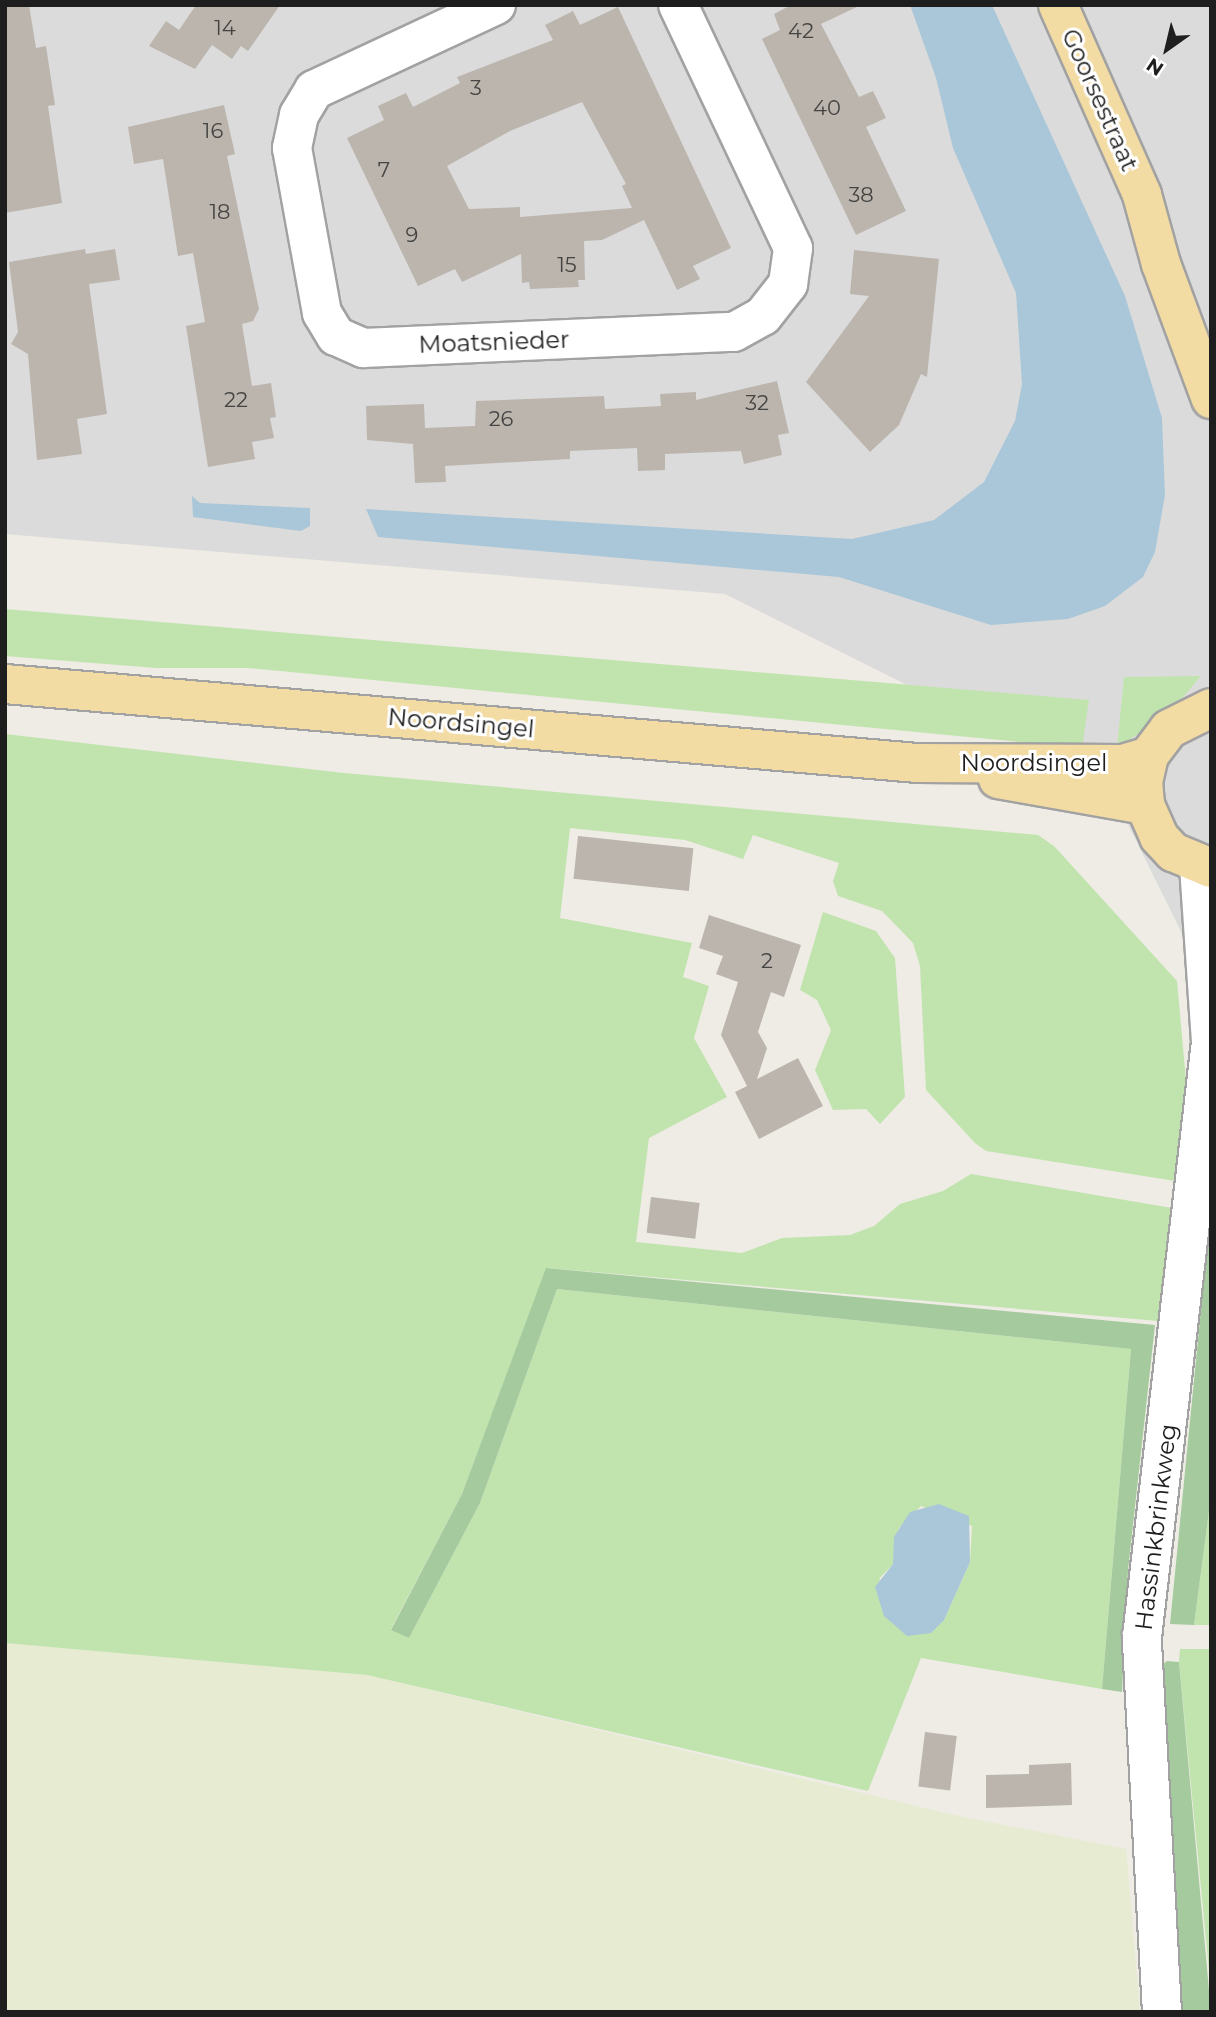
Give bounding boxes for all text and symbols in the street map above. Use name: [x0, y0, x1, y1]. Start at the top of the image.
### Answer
north arrow: [1132, 14, 1202, 84]
house number: 14: [214, 15, 236, 41]
house number: 42: [788, 18, 814, 44]
street label: Goorsestraat: [1056, 24, 1144, 176]
text: N: [1142, 53, 1168, 81]
house number: 3: [470, 75, 482, 101]
house number: 40: [813, 95, 841, 121]
house number: 16: [203, 118, 223, 144]
house number: 7: [378, 157, 390, 183]
house number: 38: [848, 182, 874, 208]
house number: 18: [210, 199, 230, 225]
house number: 9: [406, 222, 418, 248]
house number: 15: [557, 252, 577, 278]
street label: Moatsnieder: [418, 325, 570, 359]
house number: 22: [224, 387, 248, 413]
house number: 32: [745, 390, 769, 416]
house number: 26: [489, 406, 513, 432]
street label: Noordsingel: [387, 702, 535, 744]
street label: Noordsingel: [961, 749, 1107, 777]
house number: 2: [761, 948, 773, 974]
street label: Hassinkbrinkweg: [1129, 1422, 1183, 1632]

